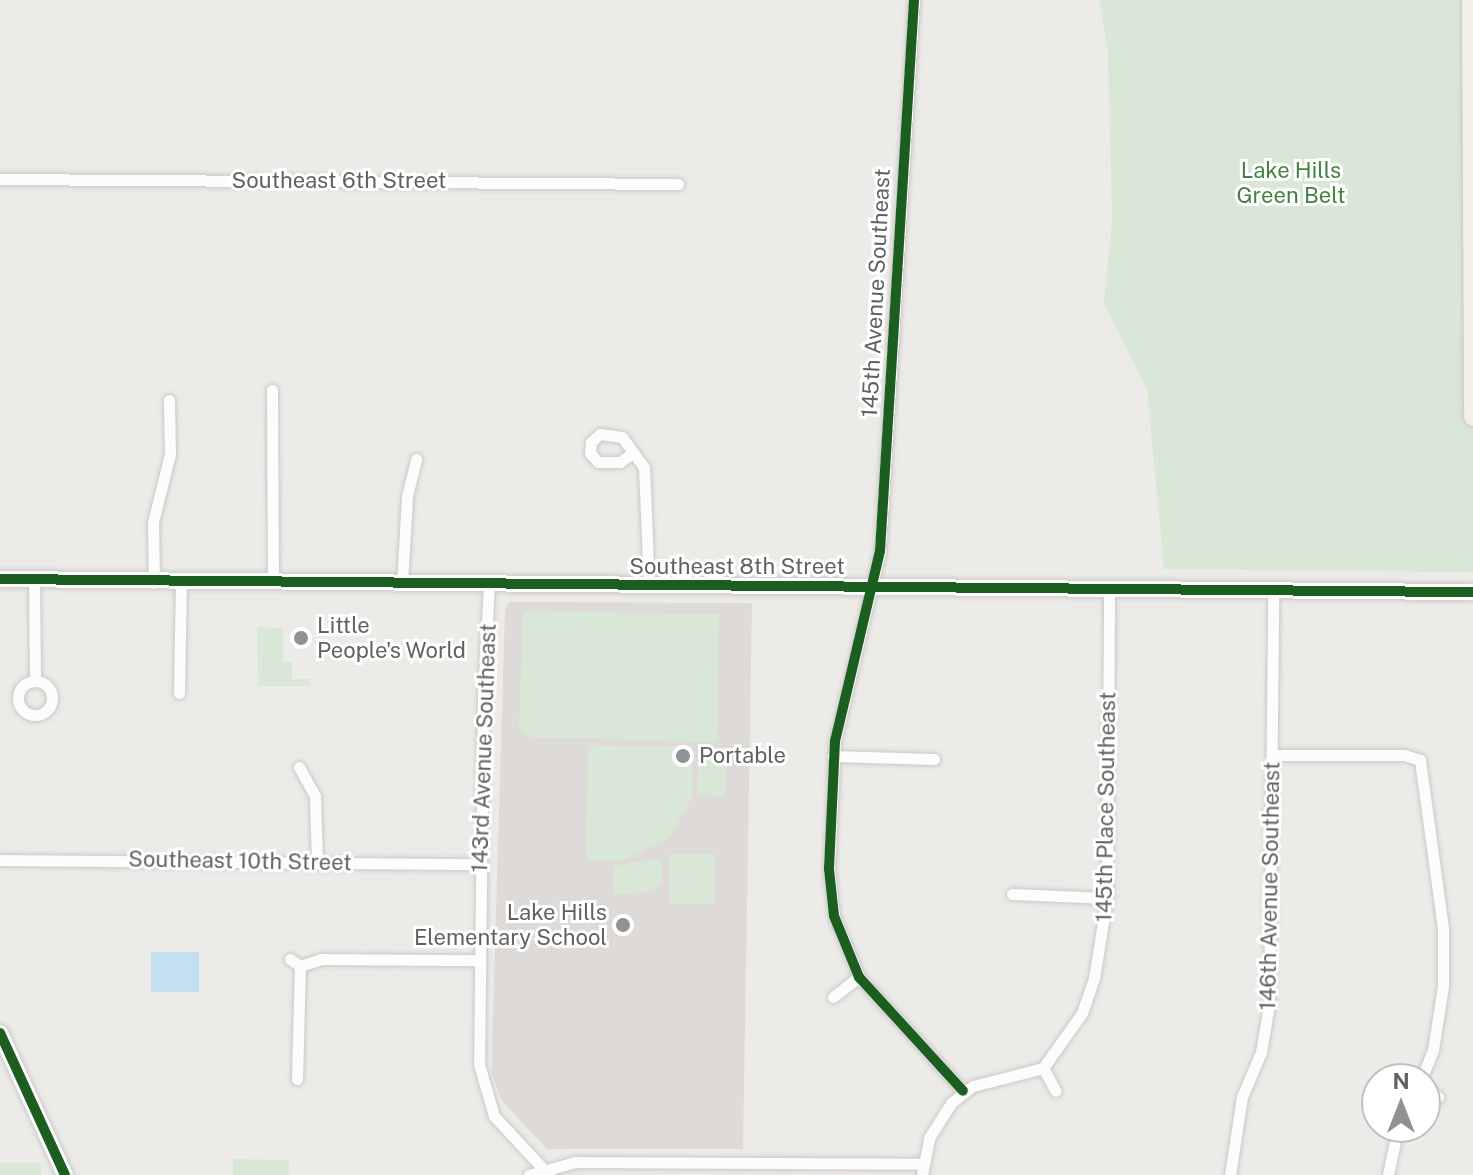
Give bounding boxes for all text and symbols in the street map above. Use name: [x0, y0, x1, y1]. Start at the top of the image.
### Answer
park label: Lake Hills Green Belt: [1236, 157, 1346, 208]
street label: Southeast 6th Street: [232, 168, 446, 194]
street label: 145th Avenue Southeast: [856, 168, 896, 418]
street label: Southeast 8th Street: [629, 554, 845, 580]
place label: Little People's World: [317, 612, 466, 664]
street label: 143rd Avenue Southeast: [466, 623, 502, 873]
marker: Little People's World: [292, 629, 310, 647]
street label: 145th Place Southeast: [1091, 691, 1121, 923]
place label: Portable: [699, 743, 786, 769]
marker: Portable: [674, 747, 692, 765]
street label: 146th Avenue Southeast: [1255, 761, 1285, 1011]
street label: Southeast 10th Street: [128, 846, 352, 876]
place label: Lake Hills Elementary School: [414, 899, 607, 950]
marker: Lake Hills Elementary School: [614, 916, 632, 934]
north arrow: [1361, 1063, 1441, 1143]
text: N: [1392, 1068, 1410, 1094]

